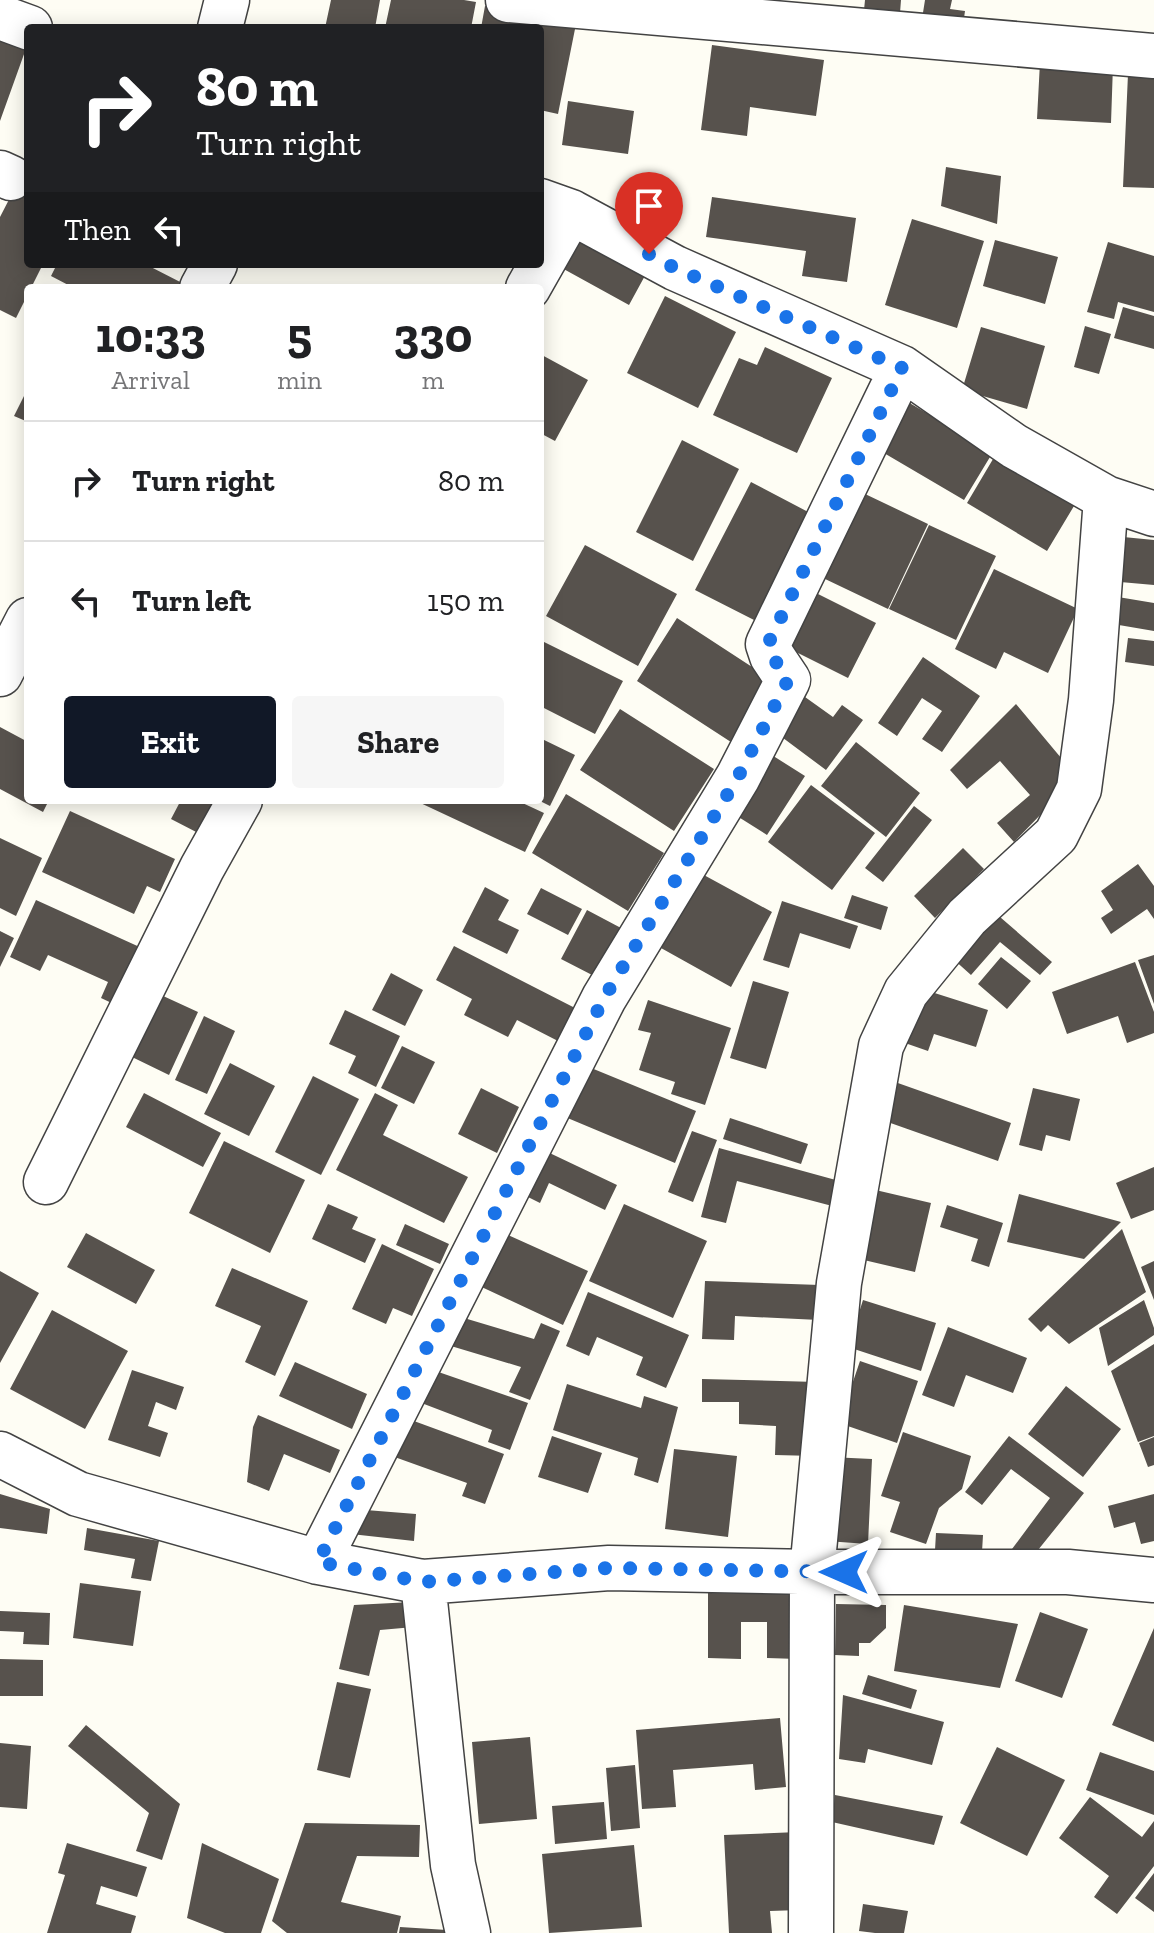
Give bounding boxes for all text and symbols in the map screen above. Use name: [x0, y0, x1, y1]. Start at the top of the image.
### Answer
text: 80 m: [196, 53, 318, 120]
icon: right: [64, 56, 168, 160]
text: Turn right: [196, 121, 361, 164]
pin: [615, 172, 683, 254]
icon: arrive: [627, 184, 671, 228]
icon: left: [147, 208, 191, 252]
text: Then: [64, 212, 131, 248]
text: 10:33: [96, 307, 206, 364]
text: 5: [287, 307, 312, 364]
text: 330: [394, 307, 472, 364]
text: Arrival: [111, 364, 190, 396]
text: min: [277, 364, 322, 396]
text: m: [422, 364, 444, 396]
icon: right: [64, 459, 108, 503]
text: Turn right: [132, 463, 274, 499]
text: 80 m: [438, 463, 504, 499]
icon: left: [64, 579, 108, 623]
text: Turn left: [132, 583, 251, 619]
text: 150 m: [427, 583, 504, 619]
button: Exit: [64, 696, 276, 788]
button: Share: [292, 696, 504, 788]
position arrow: [802, 1530, 886, 1614]

